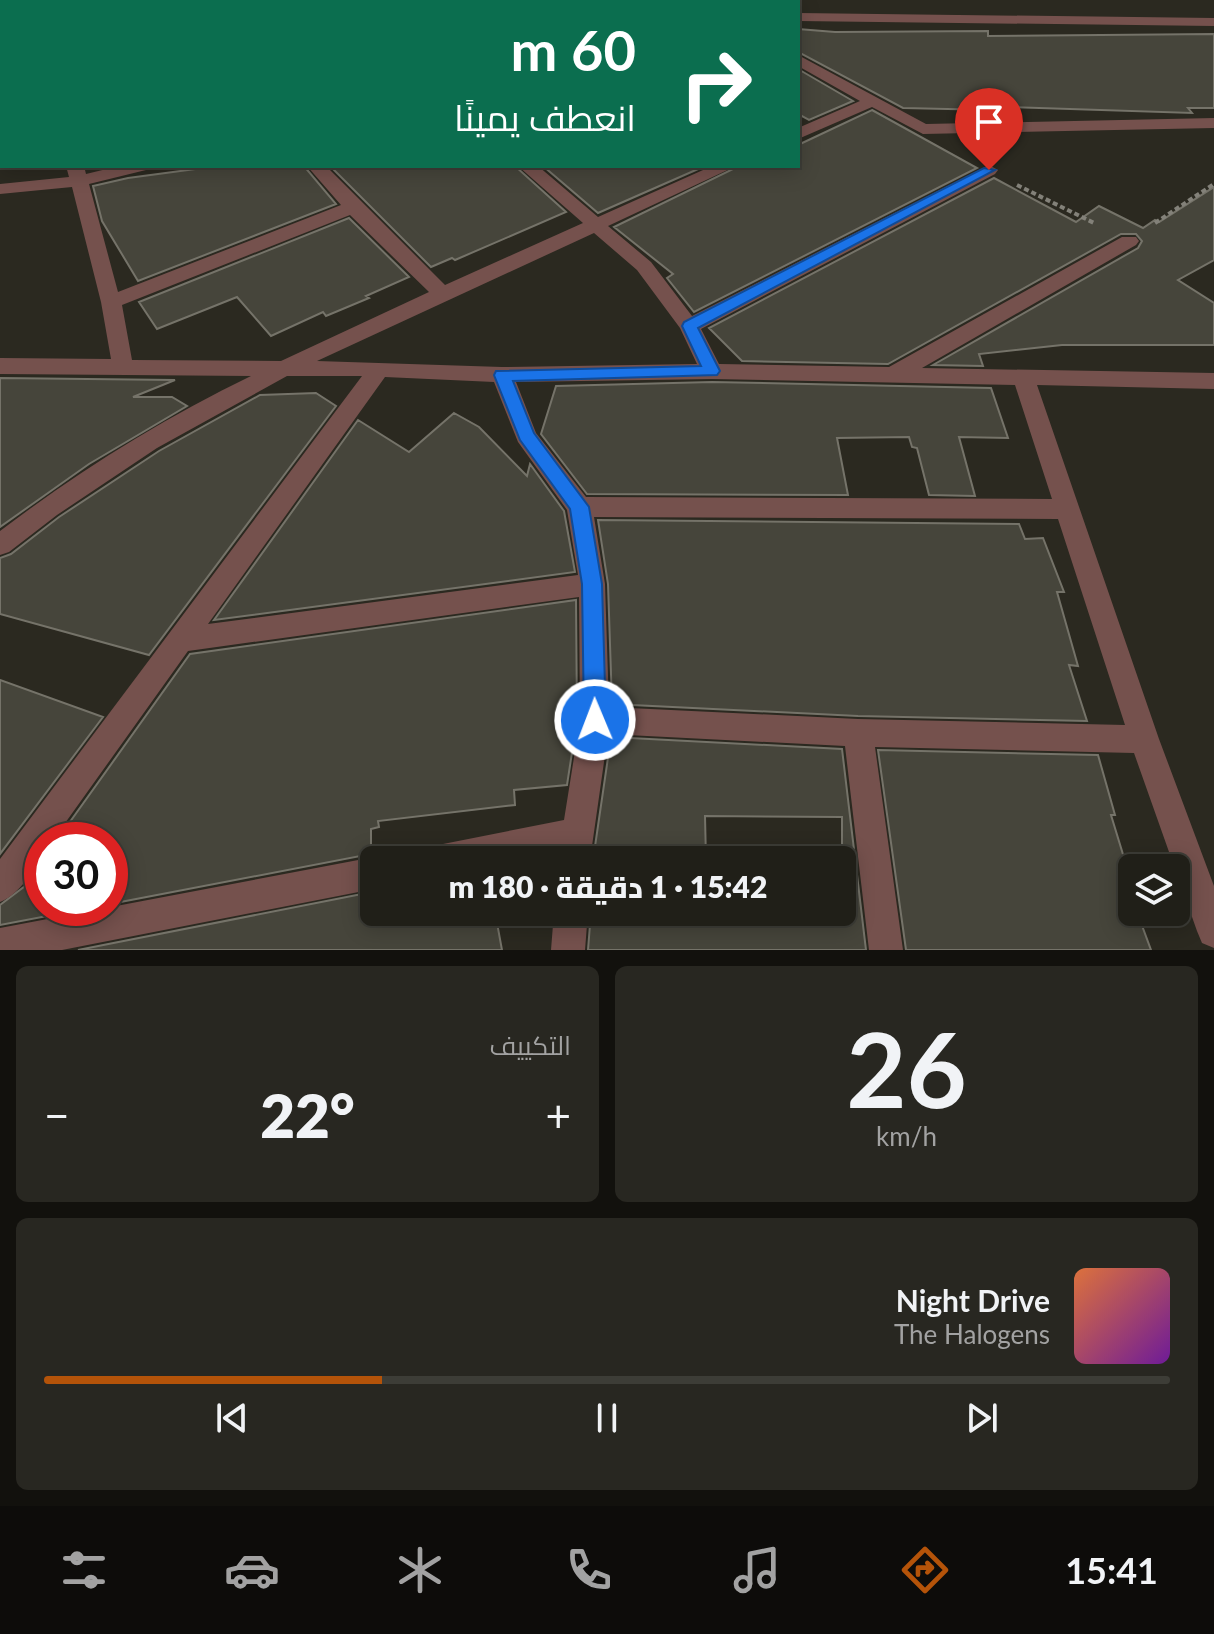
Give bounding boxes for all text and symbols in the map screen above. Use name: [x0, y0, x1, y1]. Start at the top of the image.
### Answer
text: 60 m: [511, 16, 636, 83]
icon: right: [664, 32, 768, 136]
pin: [955, 88, 1023, 170]
text: انعطف يمينًا: [454, 95, 636, 139]
icon: arrive: [967, 100, 1011, 144]
position arrow: [553, 678, 637, 762]
speed limit sign: 30: [24, 822, 128, 926]
map controls: [1118, 854, 1190, 926]
button: layers: [1118, 854, 1190, 926]
text: 15:42 · 1 دقيقة · 180 m: [449, 868, 767, 904]
text: 26: [846, 1005, 967, 1130]
text: التكييف: [489, 1029, 571, 1061]
text: 22°: [260, 1079, 355, 1151]
text: −: [44, 1089, 70, 1141]
text: +: [545, 1089, 571, 1141]
text: km/h: [876, 1120, 937, 1152]
text: Night Drive: [896, 1282, 1050, 1318]
text: The Halogens: [894, 1318, 1050, 1350]
icon: previous: [210, 1396, 254, 1440]
icon: pause: [585, 1396, 629, 1440]
icon: next: [960, 1396, 1004, 1440]
icon: filters: [56, 1542, 112, 1598]
icon: car: [224, 1542, 280, 1598]
icon: climate: [392, 1542, 448, 1598]
icon: phone: [561, 1542, 617, 1598]
icon: music: [729, 1542, 785, 1598]
icon: directions: [897, 1542, 953, 1598]
text: 15:41: [1065, 1548, 1158, 1592]

